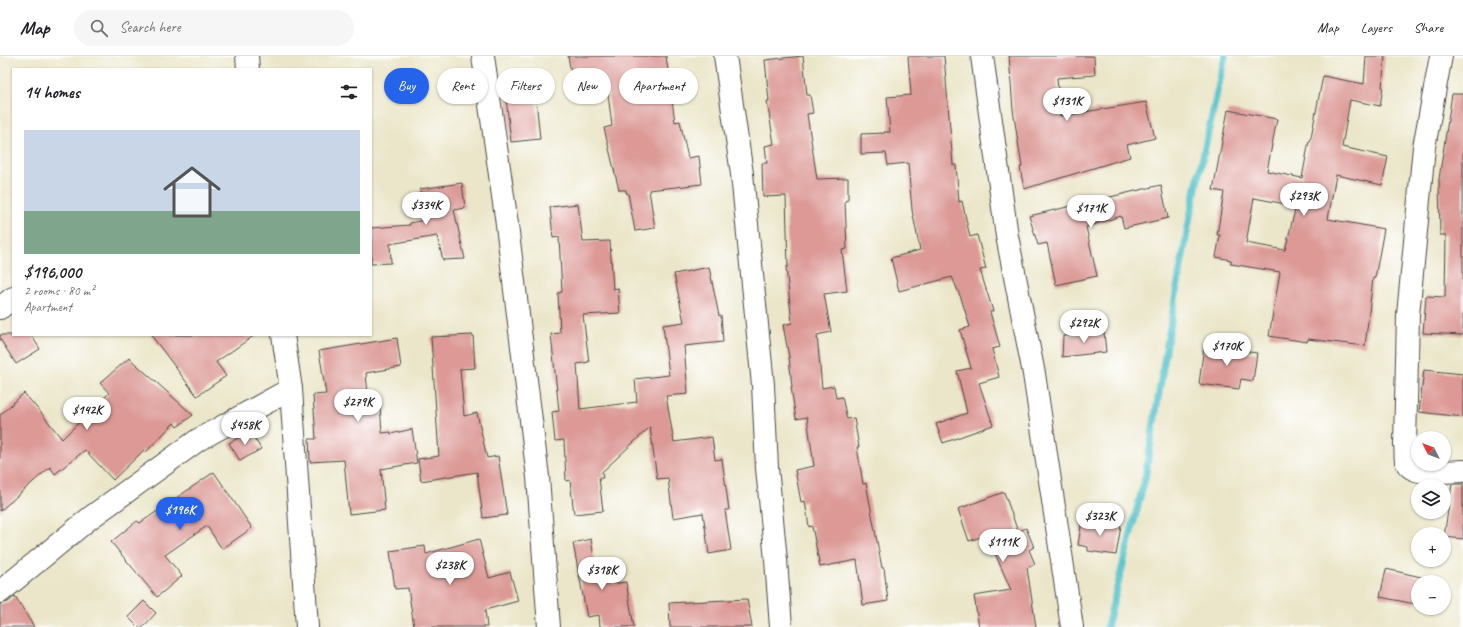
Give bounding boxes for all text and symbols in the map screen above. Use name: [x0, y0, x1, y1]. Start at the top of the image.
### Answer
search box: [74, 10, 354, 46]
text: Map: [20, 16, 50, 40]
icon: search: [88, 17, 110, 39]
text: Search here: [120, 18, 181, 37]
text: Map: [1317, 19, 1339, 36]
text: Layers: [1361, 19, 1392, 36]
text: Share: [1414, 19, 1443, 36]
chip: Buy: [384, 68, 429, 104]
chip: Rent: [437, 68, 488, 104]
chip: Filters: [496, 68, 555, 104]
chip: New: [563, 68, 611, 104]
chip: Apartment: [619, 68, 698, 104]
icon: filters: [338, 81, 360, 103]
text: 14 homes: [24, 82, 80, 103]
pin: $131K: [1039, 88, 1095, 122]
text: $131K: [1052, 93, 1082, 109]
icon: home: [156, 156, 228, 228]
pin: $293K: [1276, 183, 1332, 217]
text: $293K: [1289, 188, 1319, 204]
pin: $334K: [398, 192, 454, 226]
pin: $171K: [1063, 195, 1119, 229]
text: $334K: [411, 197, 441, 213]
text: $171K: [1076, 200, 1106, 216]
text: $196,000: [24, 262, 81, 283]
text: 2 rooms · 80 m²: [24, 283, 94, 299]
text: Apartment: [24, 299, 72, 315]
pin: $292K: [1056, 310, 1112, 344]
text: $292K: [1069, 315, 1099, 331]
pin: $170K: [1199, 333, 1255, 367]
text: $170K: [1212, 338, 1242, 354]
pin: $279K: [330, 389, 386, 423]
text: $279K: [343, 394, 373, 410]
pin: $142K: [59, 397, 115, 431]
text: $142K: [72, 402, 102, 418]
pin: $458K: [217, 412, 273, 446]
text: $458K: [230, 417, 260, 433]
north arrow: [1411, 431, 1451, 471]
map controls: [1411, 431, 1451, 615]
button: layers: [1411, 479, 1451, 519]
pin: $196K: [152, 497, 208, 531]
text: $196K: [165, 502, 195, 518]
pin: $323K: [1072, 503, 1128, 537]
text: $323K: [1085, 508, 1115, 524]
button: +: [1411, 527, 1451, 567]
pin: $111K: [975, 529, 1031, 563]
text: $111K: [988, 534, 1018, 550]
pin: $238K: [422, 552, 478, 586]
text: $238K: [435, 557, 465, 573]
pin: $318K: [574, 557, 630, 591]
text: $318K: [587, 562, 617, 578]
button: −: [1411, 575, 1451, 615]

